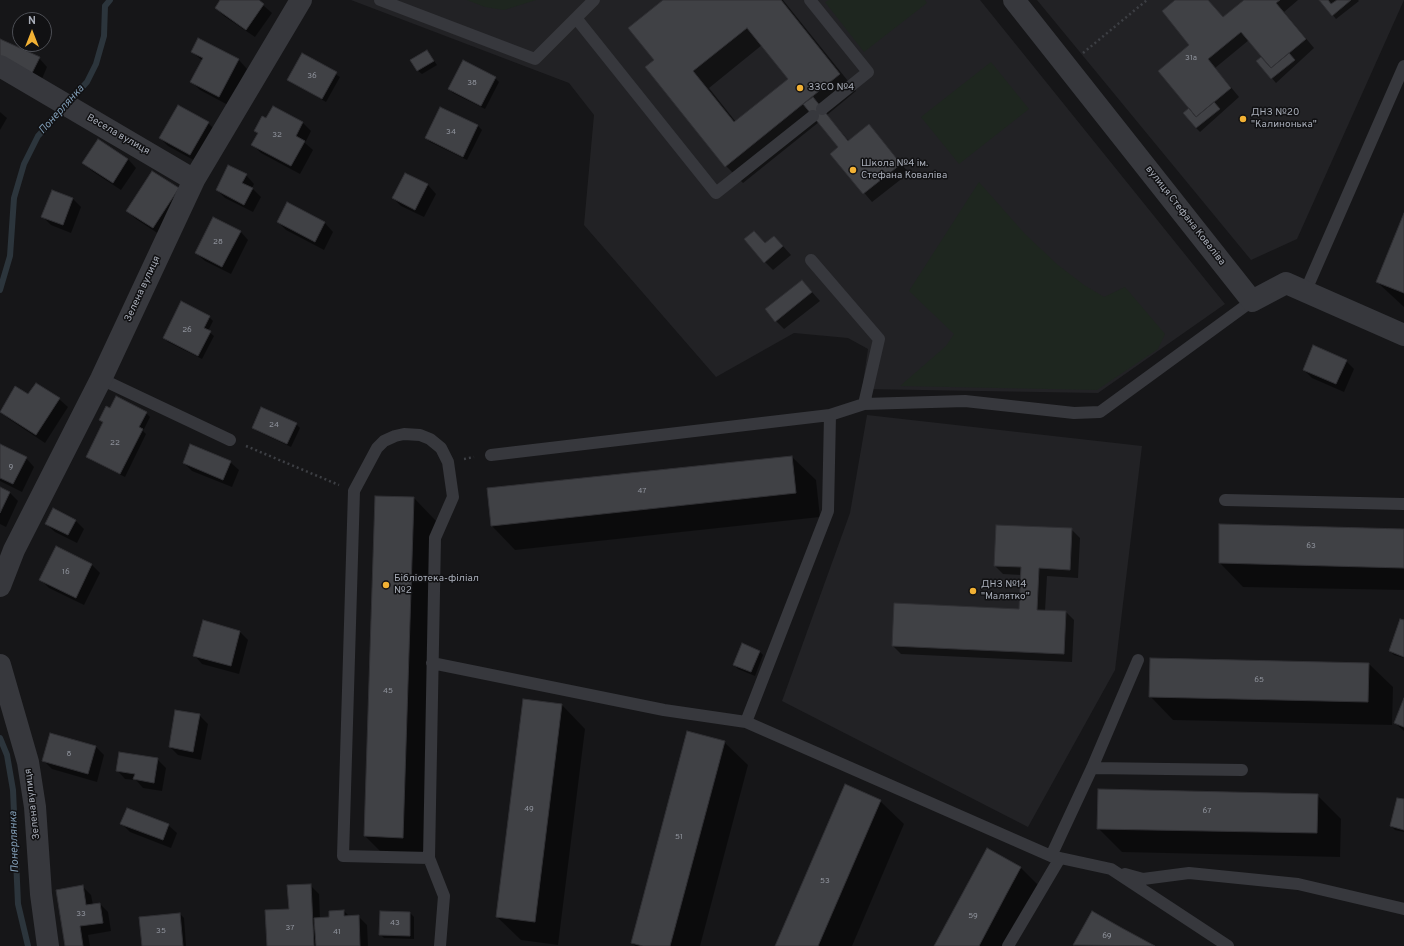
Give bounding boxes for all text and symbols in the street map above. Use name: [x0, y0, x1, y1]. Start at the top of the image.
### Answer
north arrow: [12, 12, 52, 52]
text: N: [28, 14, 36, 28]
house number: 31а: [1185, 53, 1197, 63]
house number: 36: [307, 71, 317, 81]
house number: 38: [467, 78, 477, 88]
place label: ЗЗСО №4: [808, 82, 854, 94]
water label: Понерлянка: [36, 83, 88, 137]
marker: ЗЗСО №4: [795, 83, 805, 93]
place label: ДНЗ №20 "Калинонька": [1251, 107, 1317, 130]
street label: Весела вулиця: [84, 112, 152, 158]
marker: ДНЗ №20 "Калинонька": [1238, 114, 1248, 124]
house number: 34: [446, 127, 456, 137]
house number: 32: [272, 130, 282, 140]
place label: Школа №4 ім. Стефана Коваліва: [861, 158, 947, 182]
street label: вулиця Стефана Коваліва: [1142, 164, 1228, 268]
marker: Школа №4 ім. Стефана Коваліва: [848, 165, 858, 175]
house number: 28: [213, 237, 223, 247]
street label: Зелена вулиця: [122, 254, 164, 324]
house number: 26: [182, 325, 192, 335]
house number: 24: [269, 420, 279, 430]
house number: 22: [110, 438, 120, 448]
house number: 9: [9, 462, 13, 472]
house number: 47: [637, 486, 647, 496]
house number: 63: [1306, 541, 1316, 551]
house number: 16: [62, 567, 70, 577]
place label: Бібліотека-філіал №2: [394, 573, 479, 596]
place label: ДНЗ №14 "Малятко": [981, 579, 1030, 602]
marker: Бібліотека-філіал №2: [381, 580, 391, 590]
marker: ДНЗ №14 "Малятко": [968, 586, 978, 596]
house number: 65: [1254, 675, 1264, 685]
house number: 45: [383, 686, 393, 696]
house number: 8: [67, 749, 71, 759]
street label: Зелена вулиця: [23, 768, 43, 840]
house number: 49: [524, 804, 534, 814]
house number: 67: [1203, 806, 1211, 816]
water label: Понерлянка: [7, 811, 23, 873]
house number: 51: [675, 832, 683, 842]
house number: 53: [820, 876, 830, 886]
house number: 33: [76, 909, 86, 919]
house number: 59: [968, 911, 978, 921]
house number: 43: [390, 918, 400, 928]
house number: 37: [286, 923, 294, 933]
house number: 35: [156, 926, 166, 936]
house number: 41: [333, 927, 341, 937]
house number: 69: [1102, 931, 1112, 941]

